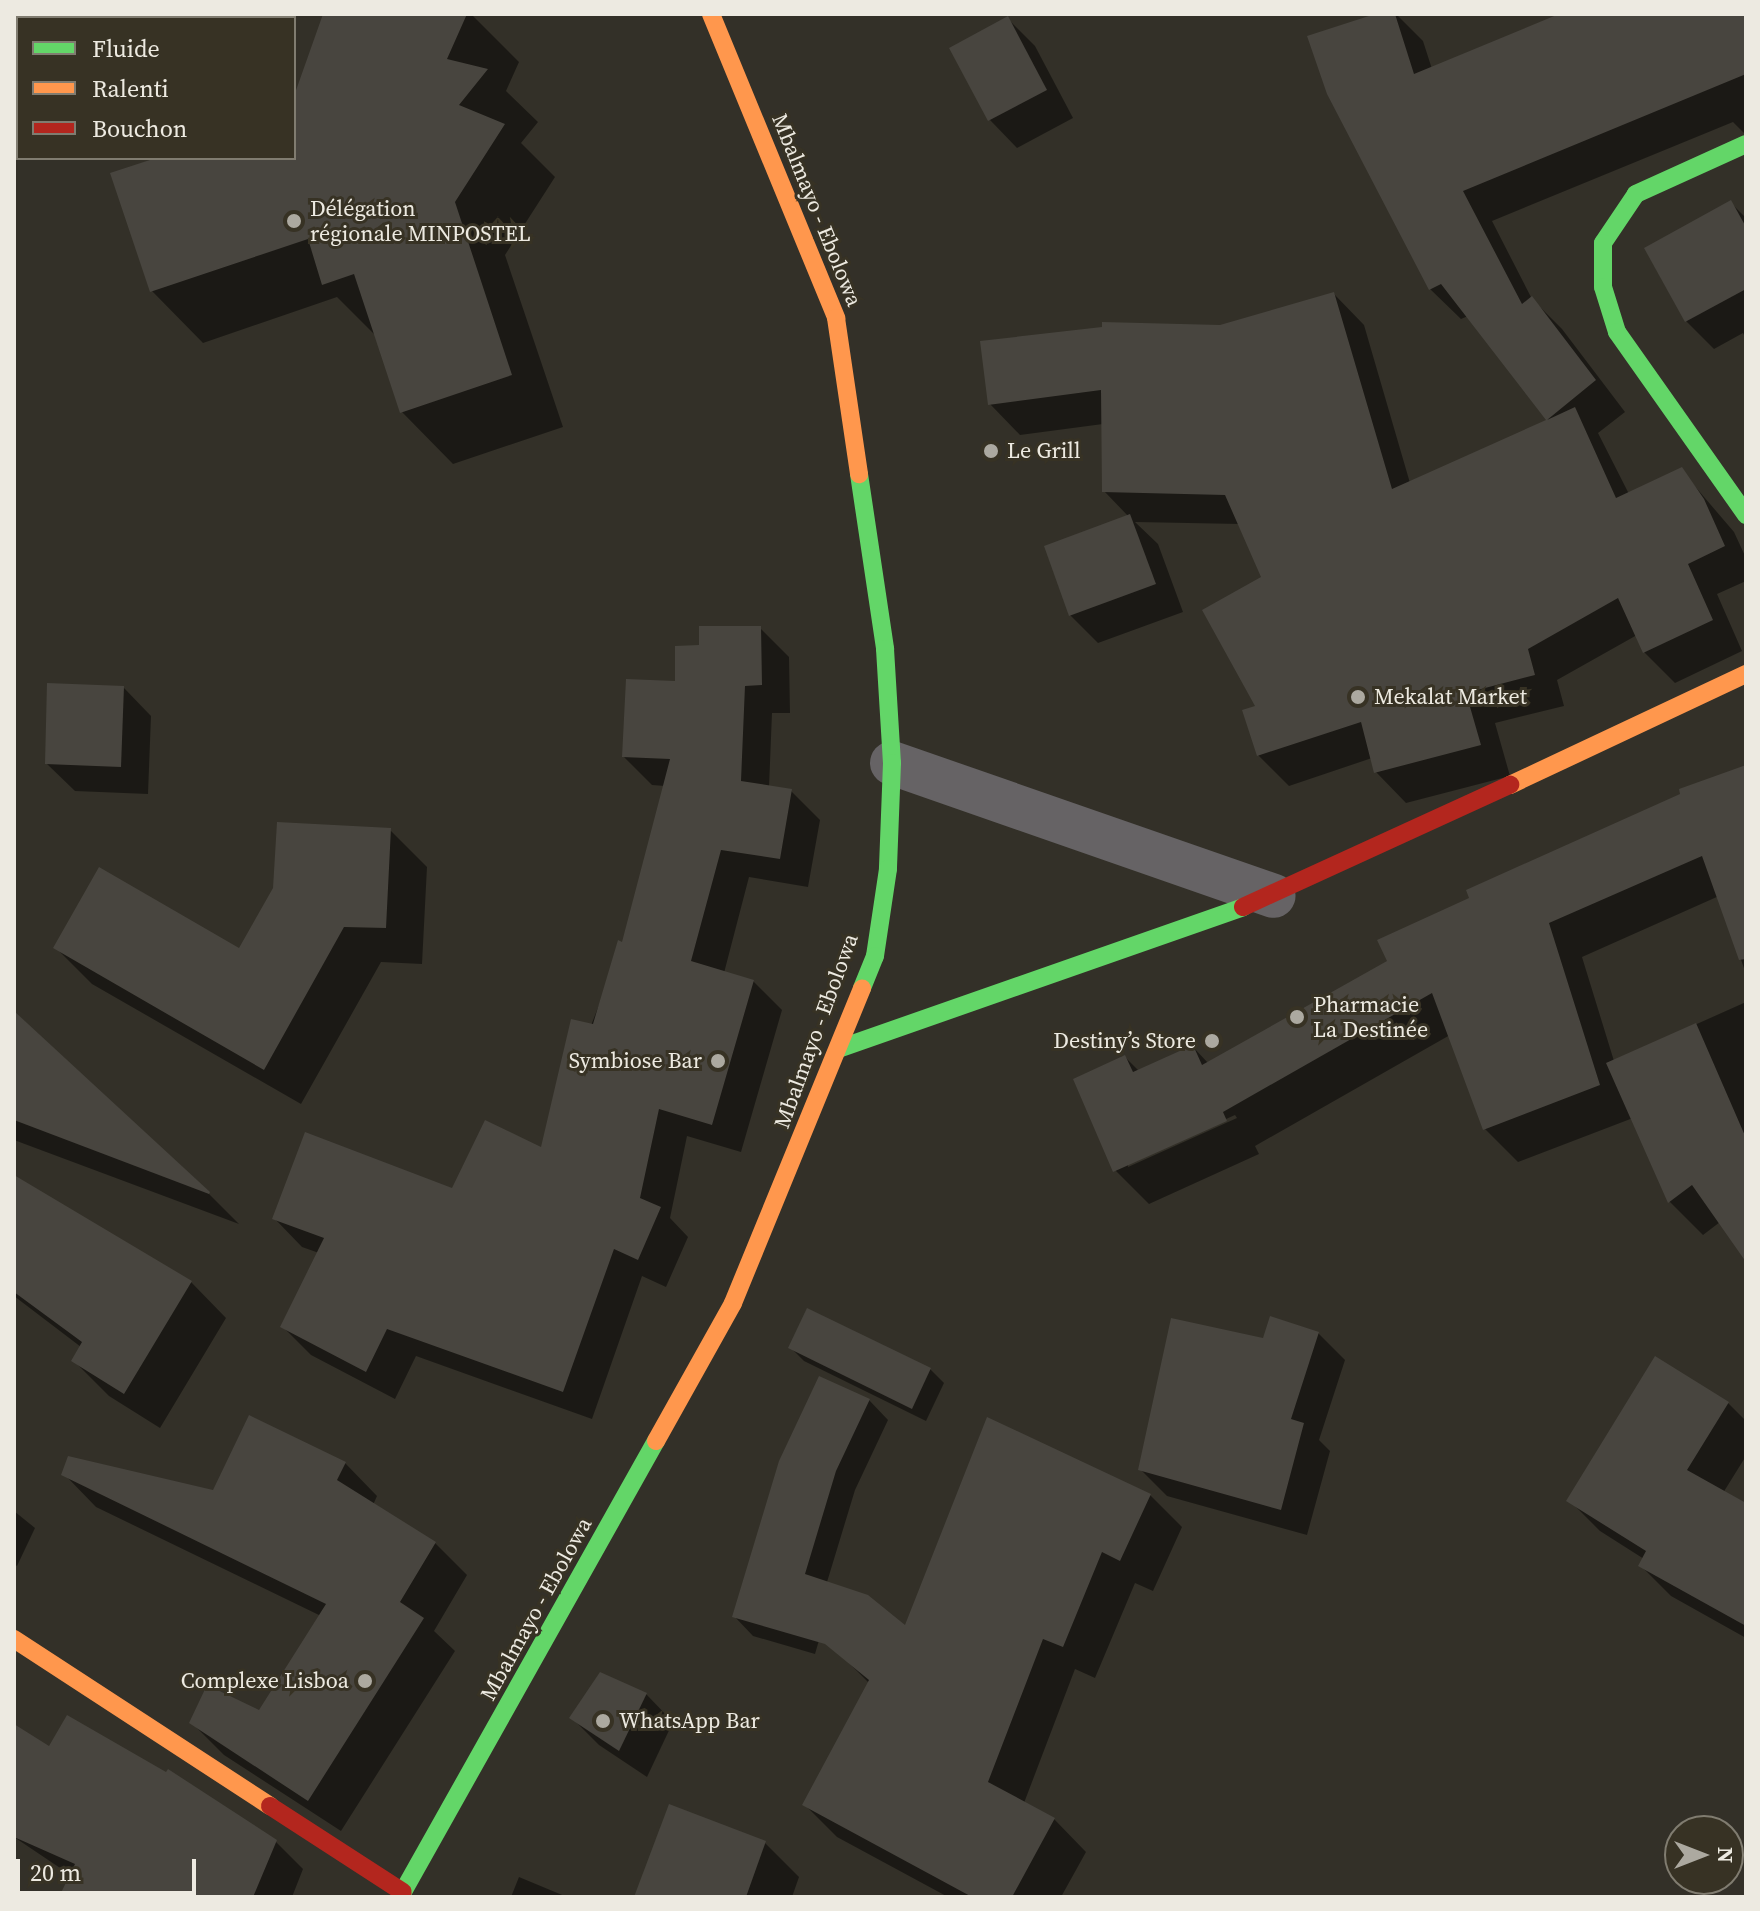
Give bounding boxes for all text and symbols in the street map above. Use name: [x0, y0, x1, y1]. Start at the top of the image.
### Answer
legend: [16, 16, 296, 160]
text: Fluide: [92, 32, 160, 65]
text: Ralenti: [92, 72, 169, 105]
street label: Mbalmayo - Ebolowa: [766, 110, 868, 310]
text: Bouchon: [92, 112, 187, 145]
place label: Délégation régionale MINPOSTEL: [310, 195, 531, 246]
marker: Délégation régionale MINPOSTEL: [285, 212, 303, 230]
place label: Le Grill: [1007, 438, 1080, 464]
marker: Le Grill: [982, 442, 1000, 460]
place label: Mekalat Market: [1374, 684, 1527, 710]
marker: Mekalat Market: [1349, 688, 1367, 706]
street label: Mbalmayo - Ebolowa: [769, 930, 863, 1132]
place label: Pharmacie La Destinée: [1313, 991, 1428, 1042]
marker: Pharmacie La Destinée: [1288, 1008, 1306, 1026]
place label: Destiny’s Store: [1053, 1028, 1196, 1054]
marker: Destiny’s Store: [1203, 1032, 1221, 1050]
place label: Symbiose Bar: [569, 1048, 702, 1074]
marker: Symbiose Bar: [709, 1052, 727, 1070]
street label: Mbalmayo - Ebolowa: [475, 1513, 597, 1705]
place label: Complexe Lisboa: [181, 1668, 349, 1694]
marker: Complexe Lisboa: [356, 1672, 374, 1690]
place label: WhatsApp Bar: [619, 1708, 760, 1734]
marker: WhatsApp Bar: [594, 1712, 612, 1730]
north arrow: [1664, 1815, 1744, 1895]
scale bar: [20, 1843, 200, 1893]
text: N: [1711, 1847, 1741, 1863]
text: 20 m: [30, 1856, 81, 1889]

